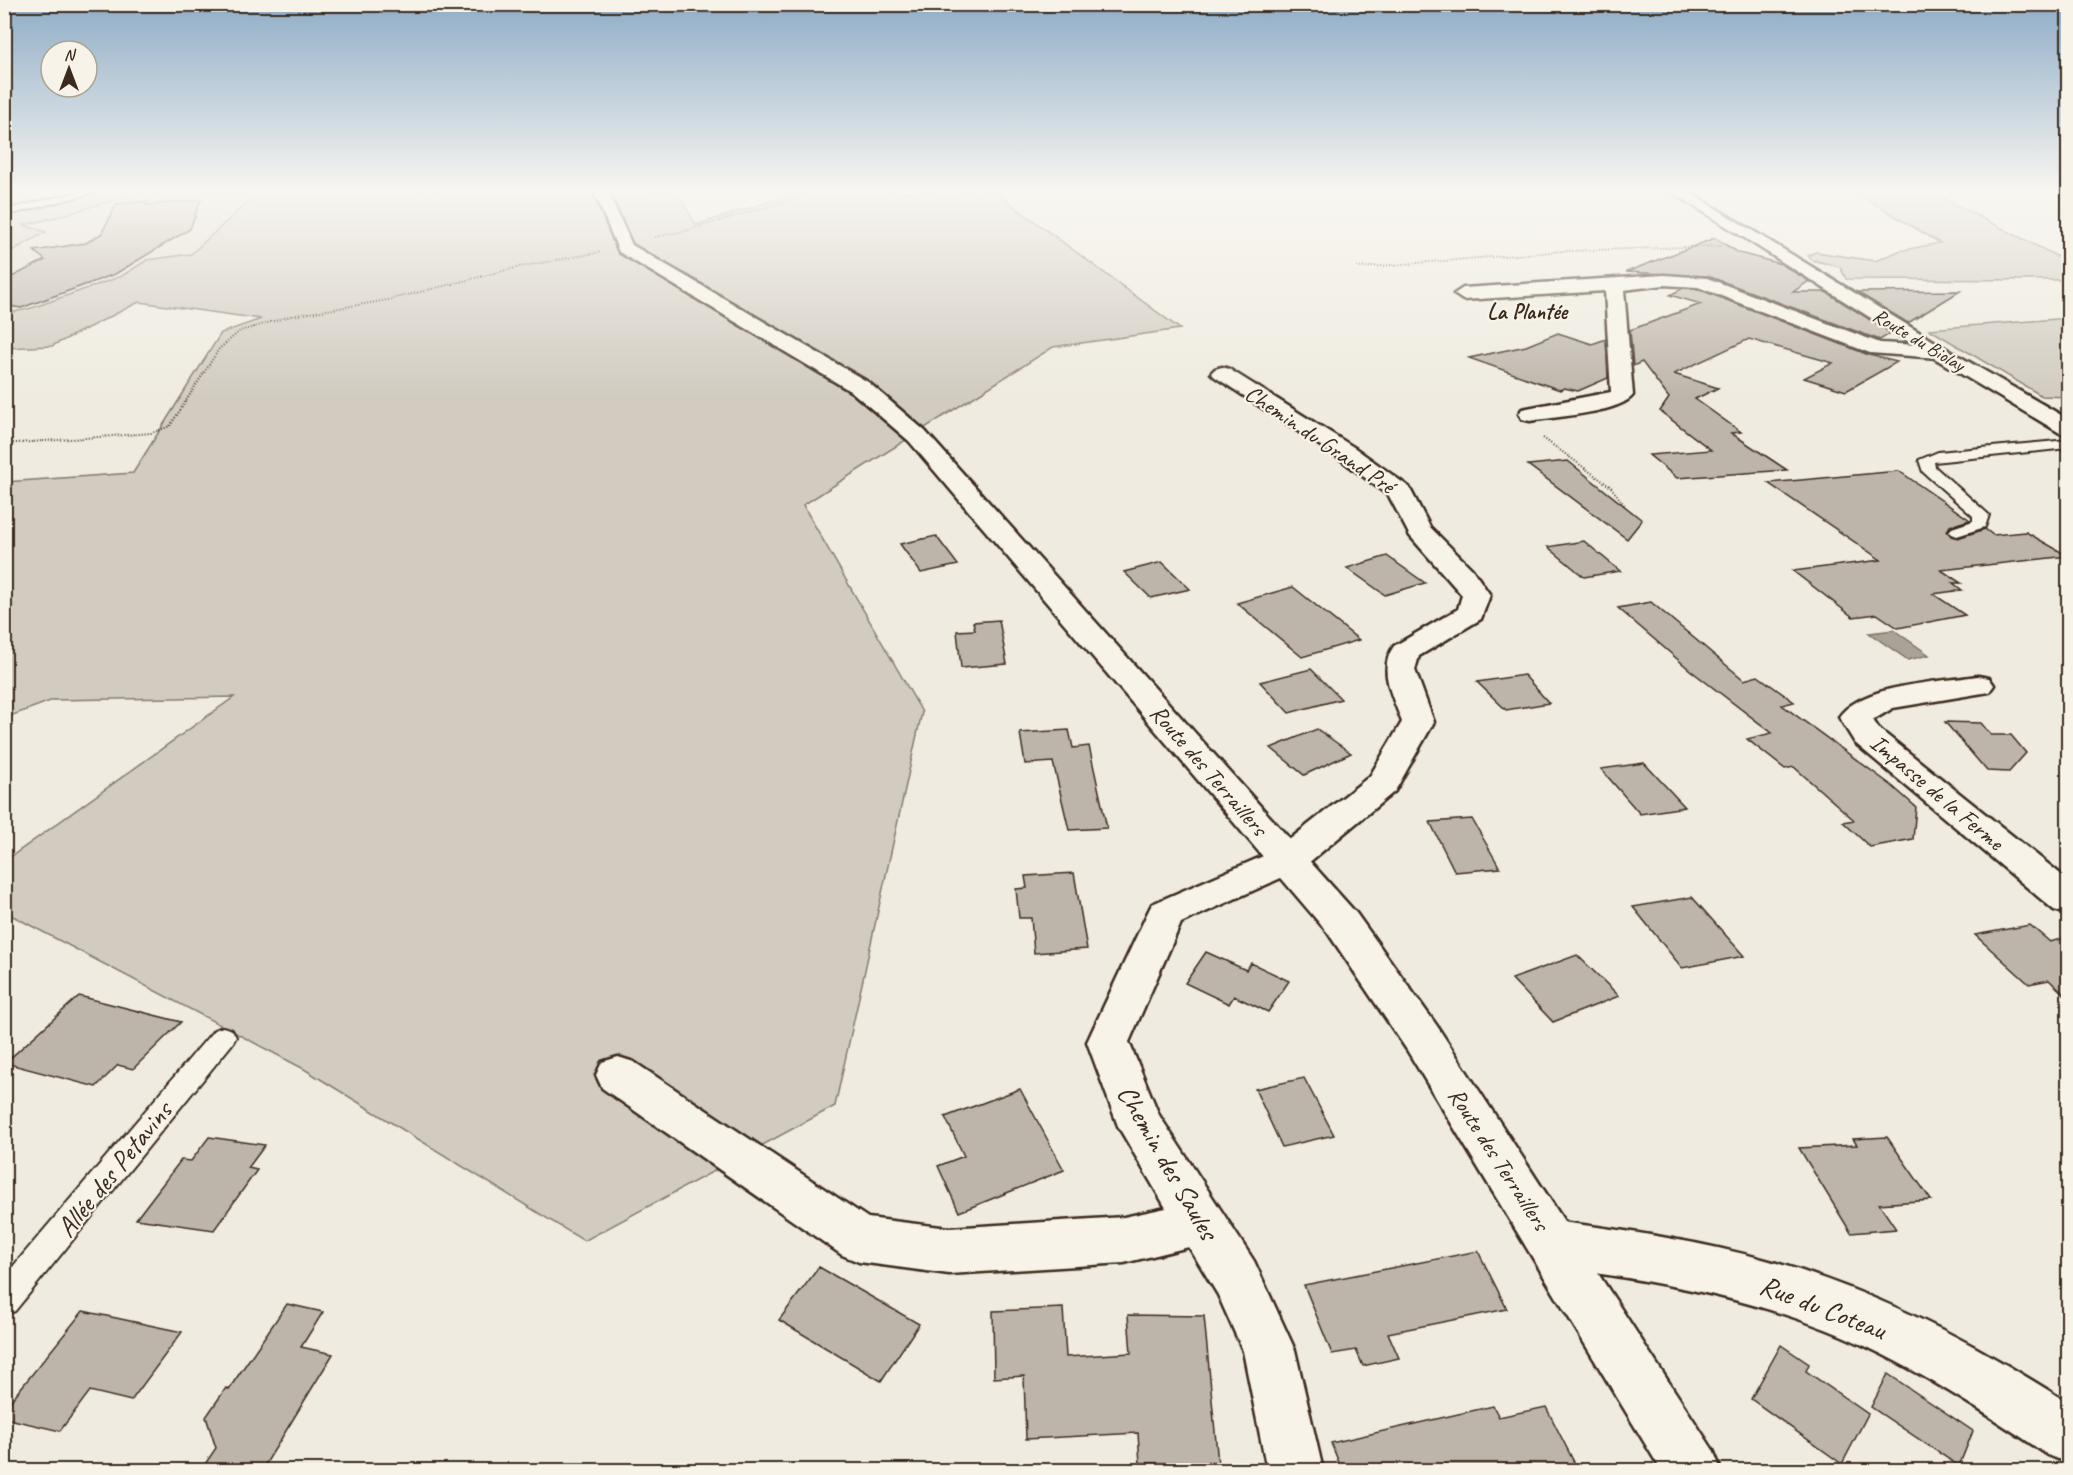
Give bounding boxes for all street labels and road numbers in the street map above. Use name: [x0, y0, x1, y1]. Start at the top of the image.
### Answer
street label: Route du Biolay: [1868, 303, 1971, 378]
street label: Chemin du Grand Pré: [1239, 378, 1404, 503]
street label: Route des Terraillers: [1144, 698, 1275, 843]
street label: Impasse de la Ferme: [1864, 727, 2012, 858]
street label: Chemin des Saules: [1110, 1078, 1228, 1248]
street label: Route des Terraillers: [1442, 1082, 1557, 1238]
street label: Allée des Petavins: [49, 1092, 181, 1244]
street label: Rue du Coteau: [1755, 1267, 1892, 1348]

